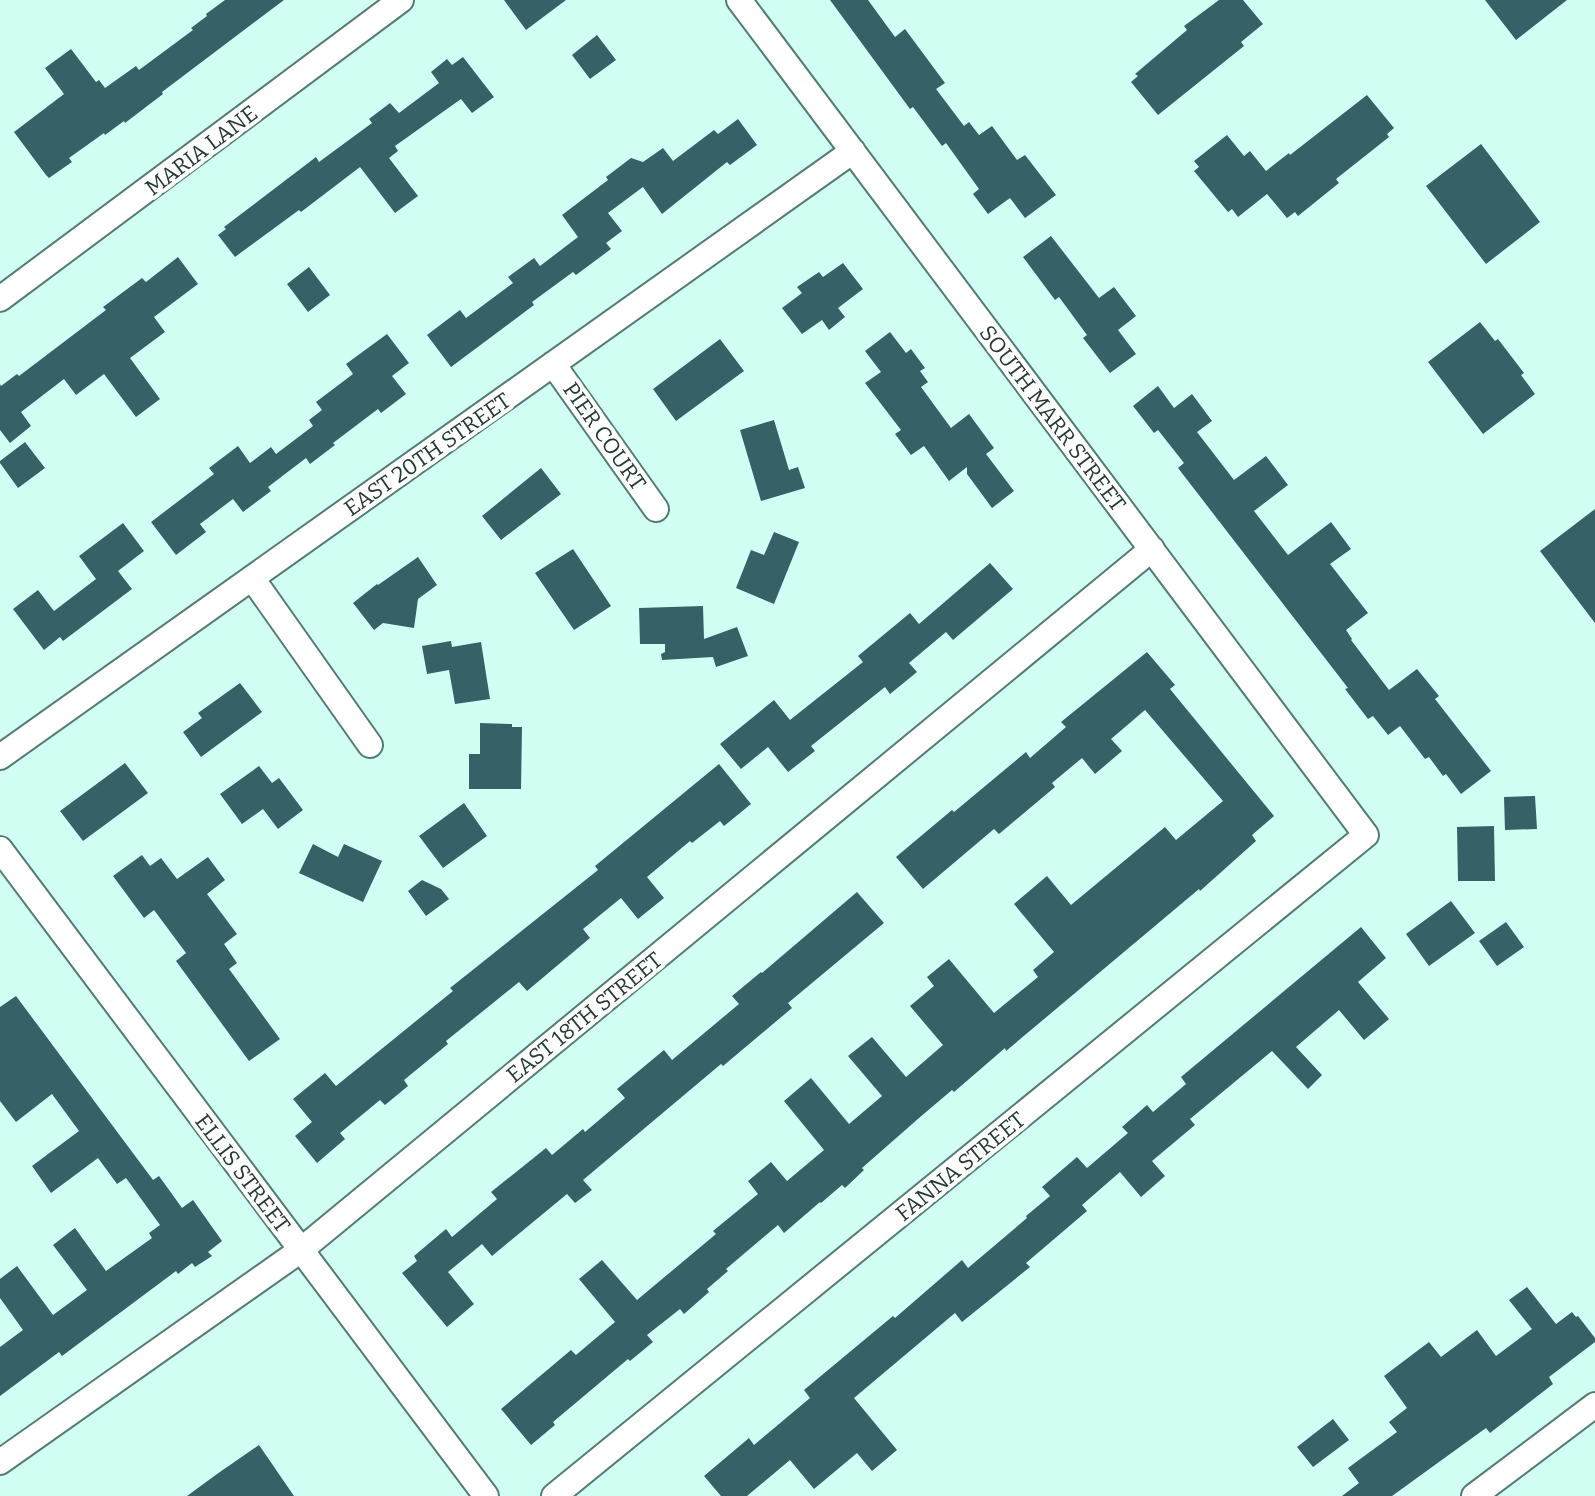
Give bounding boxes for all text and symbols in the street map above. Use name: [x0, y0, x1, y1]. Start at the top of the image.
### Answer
street label: MARIA LANE: [140, 100, 263, 201]
street label: SOUTH MARR STREET: [974, 320, 1131, 517]
street label: PIER COURT: [557, 377, 652, 496]
street label: EAST 20TH STREET: [339, 387, 516, 522]
street label: EAST 18TH STREET: [501, 946, 668, 1088]
street label: FANNA STREET: [890, 1106, 1031, 1227]
street label: ELLIS STREET: [189, 1109, 296, 1238]

